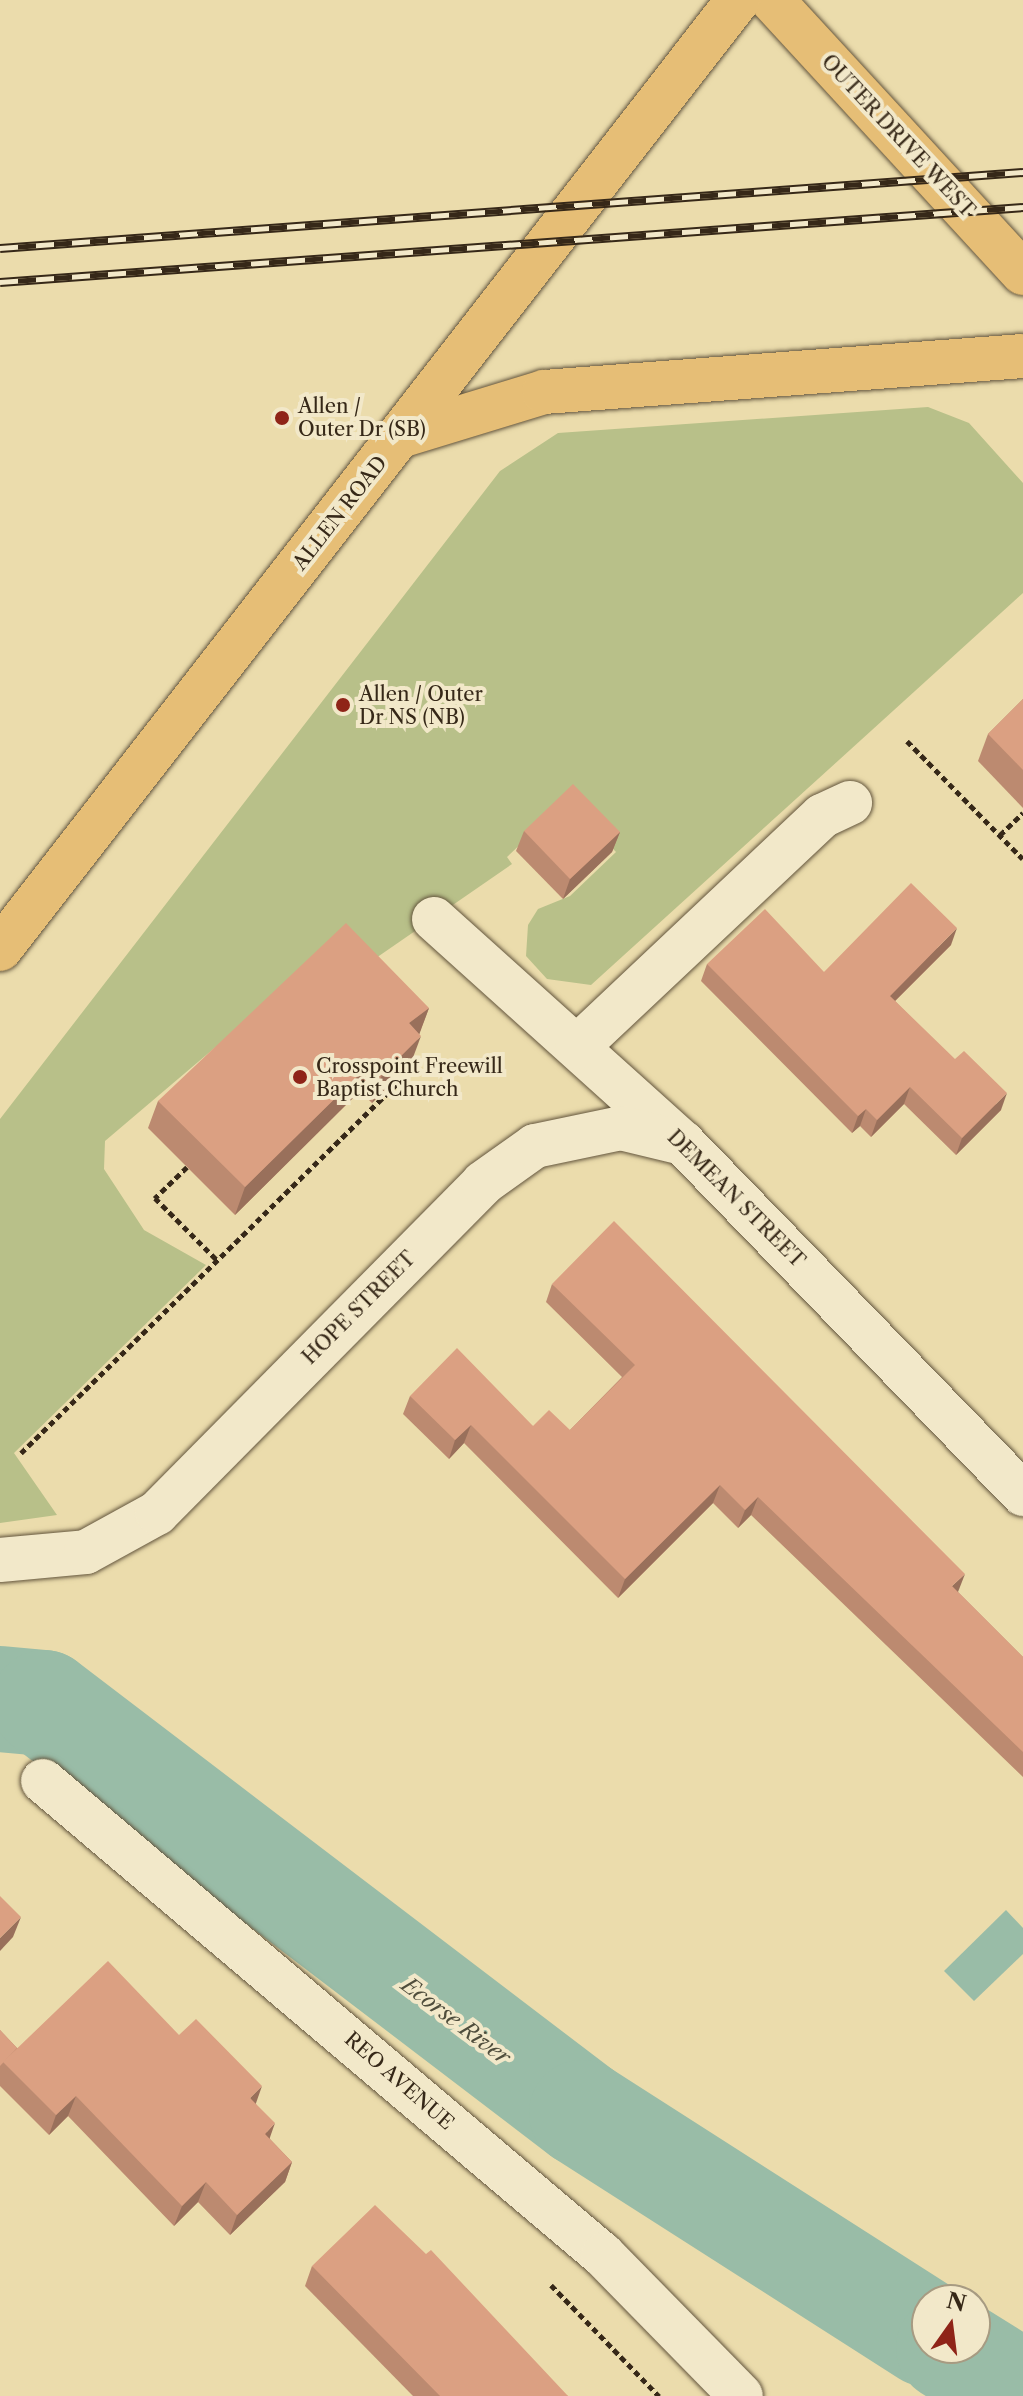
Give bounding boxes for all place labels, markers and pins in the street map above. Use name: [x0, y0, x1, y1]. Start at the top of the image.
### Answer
place label: Allen / Outer Dr (SB): [298, 394, 426, 441]
marker: Allen / Outer Dr (SB): [273, 409, 291, 427]
place label: Allen / Outer Dr NS (NB): [359, 682, 483, 729]
marker: Allen / Outer Dr NS (NB): [334, 696, 352, 714]
place label: Crosspoint Freewill Baptist Church: [316, 1054, 503, 1101]
marker: Crosspoint Freewill Baptist Church: [291, 1068, 309, 1086]

